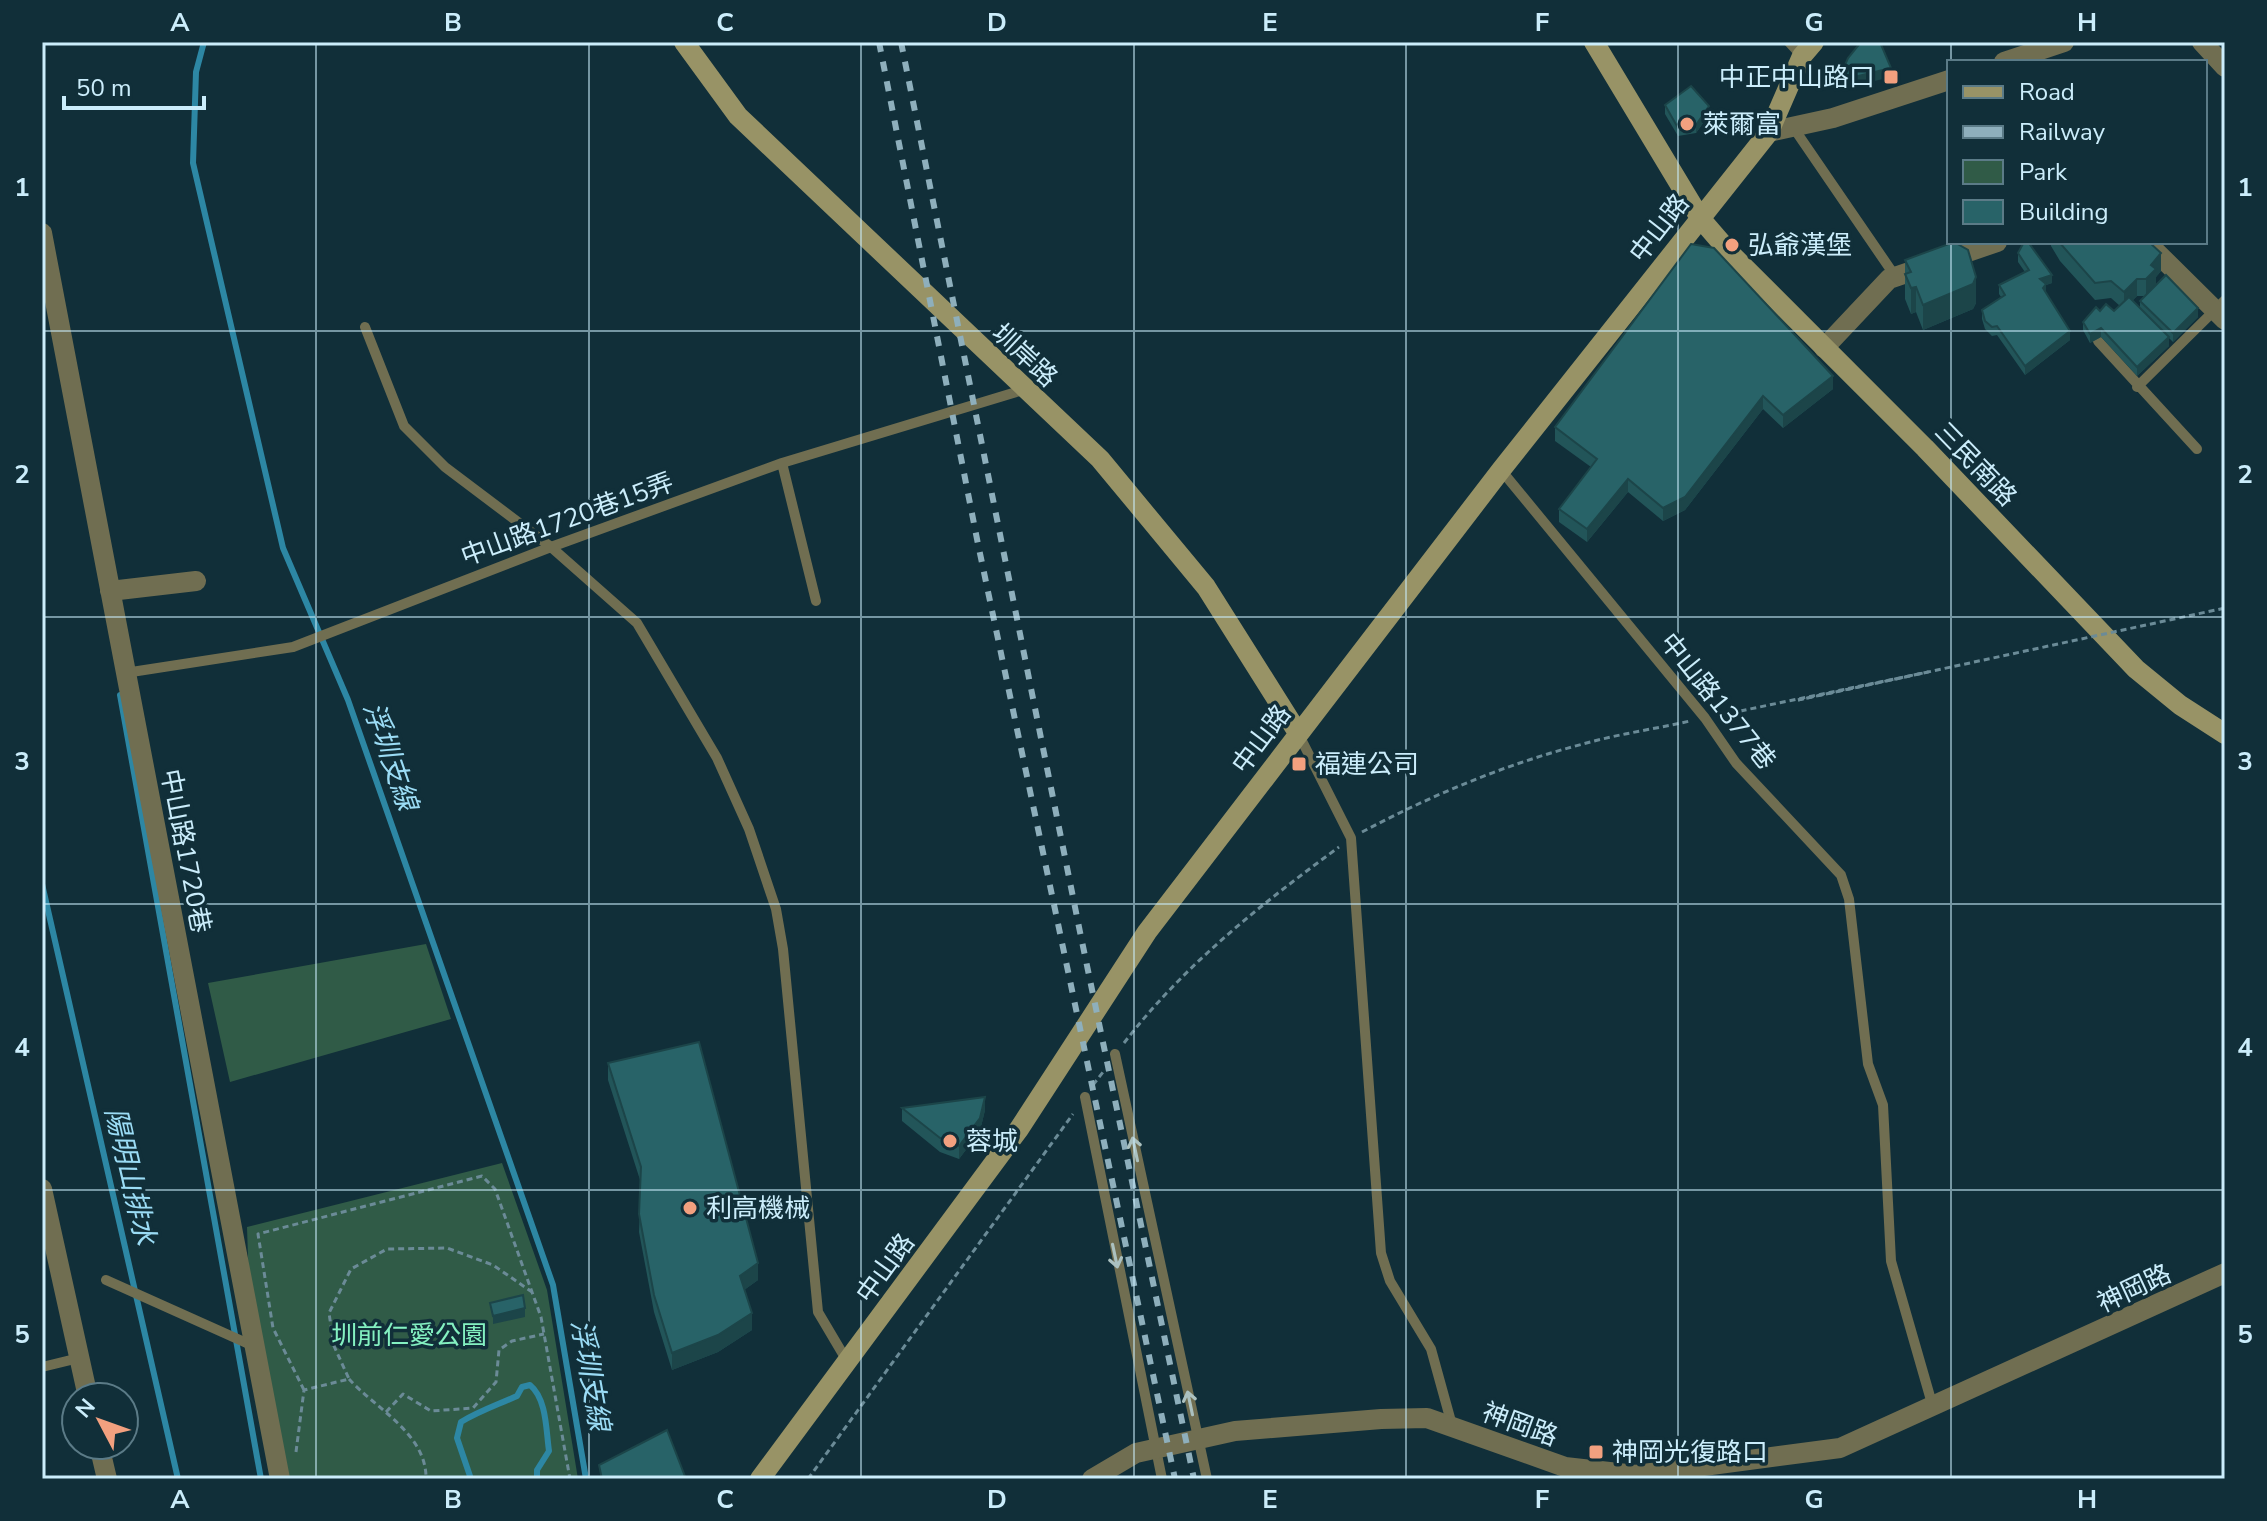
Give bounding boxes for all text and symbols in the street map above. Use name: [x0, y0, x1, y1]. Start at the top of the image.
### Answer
text: A: [170, 5, 190, 40]
text: B: [444, 5, 462, 40]
text: C: [716, 5, 734, 40]
text: D: [987, 5, 1007, 40]
text: E: [1262, 5, 1278, 40]
text: F: [1535, 5, 1549, 40]
text: G: [1804, 5, 1824, 40]
text: H: [2077, 5, 2097, 40]
scale bar: [64, 60, 204, 110]
place label: 中正中山路口: [1719, 60, 1875, 95]
legend: [1947, 60, 2207, 244]
marker: 中正中山路口: [1882, 68, 1900, 86]
text: 50 m: [76, 72, 132, 104]
text: Road: [2019, 76, 2075, 108]
place label: 萊爾富: [1703, 107, 1781, 142]
marker: 萊爾富: [1678, 115, 1696, 133]
text: Railway: [2019, 116, 2106, 148]
text: Park: [2019, 156, 2068, 188]
text: 1: [14, 170, 30, 205]
text: 1: [2237, 170, 2253, 205]
street label: 中山路: [1622, 187, 1697, 270]
text: Building: [2019, 196, 2109, 228]
place label: 弘爺漢堡: [1748, 228, 1852, 263]
marker: 弘爺漢堡: [1723, 236, 1741, 254]
street label: 圳岸路: [984, 316, 1065, 395]
street label: 三民南路: [1927, 415, 2024, 514]
text: 2: [14, 457, 30, 492]
text: 2: [2237, 457, 2253, 492]
street label: 中山路1720巷15弄: [456, 465, 678, 574]
street label: 中山路1377巷: [1652, 626, 1784, 777]
water label: 浮圳支線: [354, 697, 427, 818]
street label: 中山路: [1224, 698, 1299, 781]
text: 3: [14, 744, 30, 779]
text: 3: [2237, 744, 2253, 779]
place label: 福連公司: [1315, 747, 1419, 782]
marker: 福連公司: [1290, 755, 1308, 773]
street label: 中山路1720巷: [152, 766, 219, 936]
text: 4: [14, 1030, 30, 1065]
text: 4: [2237, 1030, 2253, 1065]
water label: 陽明山排水: [96, 1104, 165, 1251]
place label: 蓉城: [966, 1124, 1018, 1159]
marker: 蓉城: [941, 1132, 959, 1150]
one-way arrow: [1127, 1136, 1142, 1162]
place label: 利高機械: [706, 1191, 810, 1226]
marker: 利高機械: [681, 1199, 699, 1217]
street label: 中山路: [848, 1226, 922, 1310]
one-way arrow: [1109, 1243, 1124, 1268]
street label: 神岡路: [2091, 1256, 2177, 1321]
text: 5: [14, 1317, 30, 1352]
water label: 浮圳支線: [562, 1317, 619, 1437]
text: 5: [2237, 1317, 2253, 1352]
park label: 圳前仁愛公園: [331, 1318, 487, 1353]
north arrow: [60, 1381, 140, 1461]
one-way arrow: [1182, 1390, 1197, 1416]
text: N: [69, 1392, 102, 1425]
street label: 神岡路: [1477, 1395, 1562, 1454]
place label: 神岡光復路口: [1612, 1435, 1768, 1470]
marker: 神岡光復路口: [1587, 1443, 1605, 1461]
text: A: [170, 1482, 190, 1517]
text: B: [444, 1482, 462, 1517]
text: C: [716, 1482, 734, 1517]
text: D: [987, 1482, 1007, 1517]
text: E: [1262, 1482, 1278, 1517]
text: F: [1535, 1482, 1549, 1517]
text: G: [1804, 1482, 1824, 1517]
text: H: [2077, 1482, 2097, 1517]

